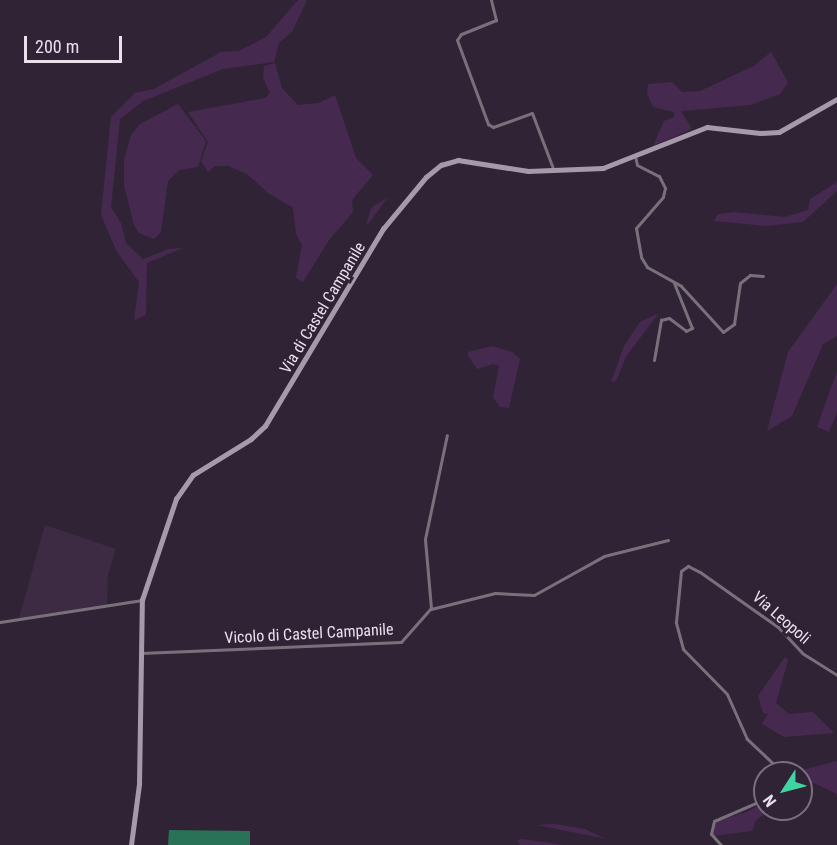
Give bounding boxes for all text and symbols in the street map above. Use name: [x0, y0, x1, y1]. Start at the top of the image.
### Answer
scale bar: [27, 24, 124, 62]
text: 200 m: [35, 36, 79, 57]
street label: Via di Castel Campanile: [276, 239, 370, 377]
street label: Via Leopoli: [748, 588, 814, 648]
street label: Vicolo di Castel Campanile: [224, 620, 394, 648]
north arrow: [753, 761, 813, 821]
text: N: [759, 791, 780, 810]

